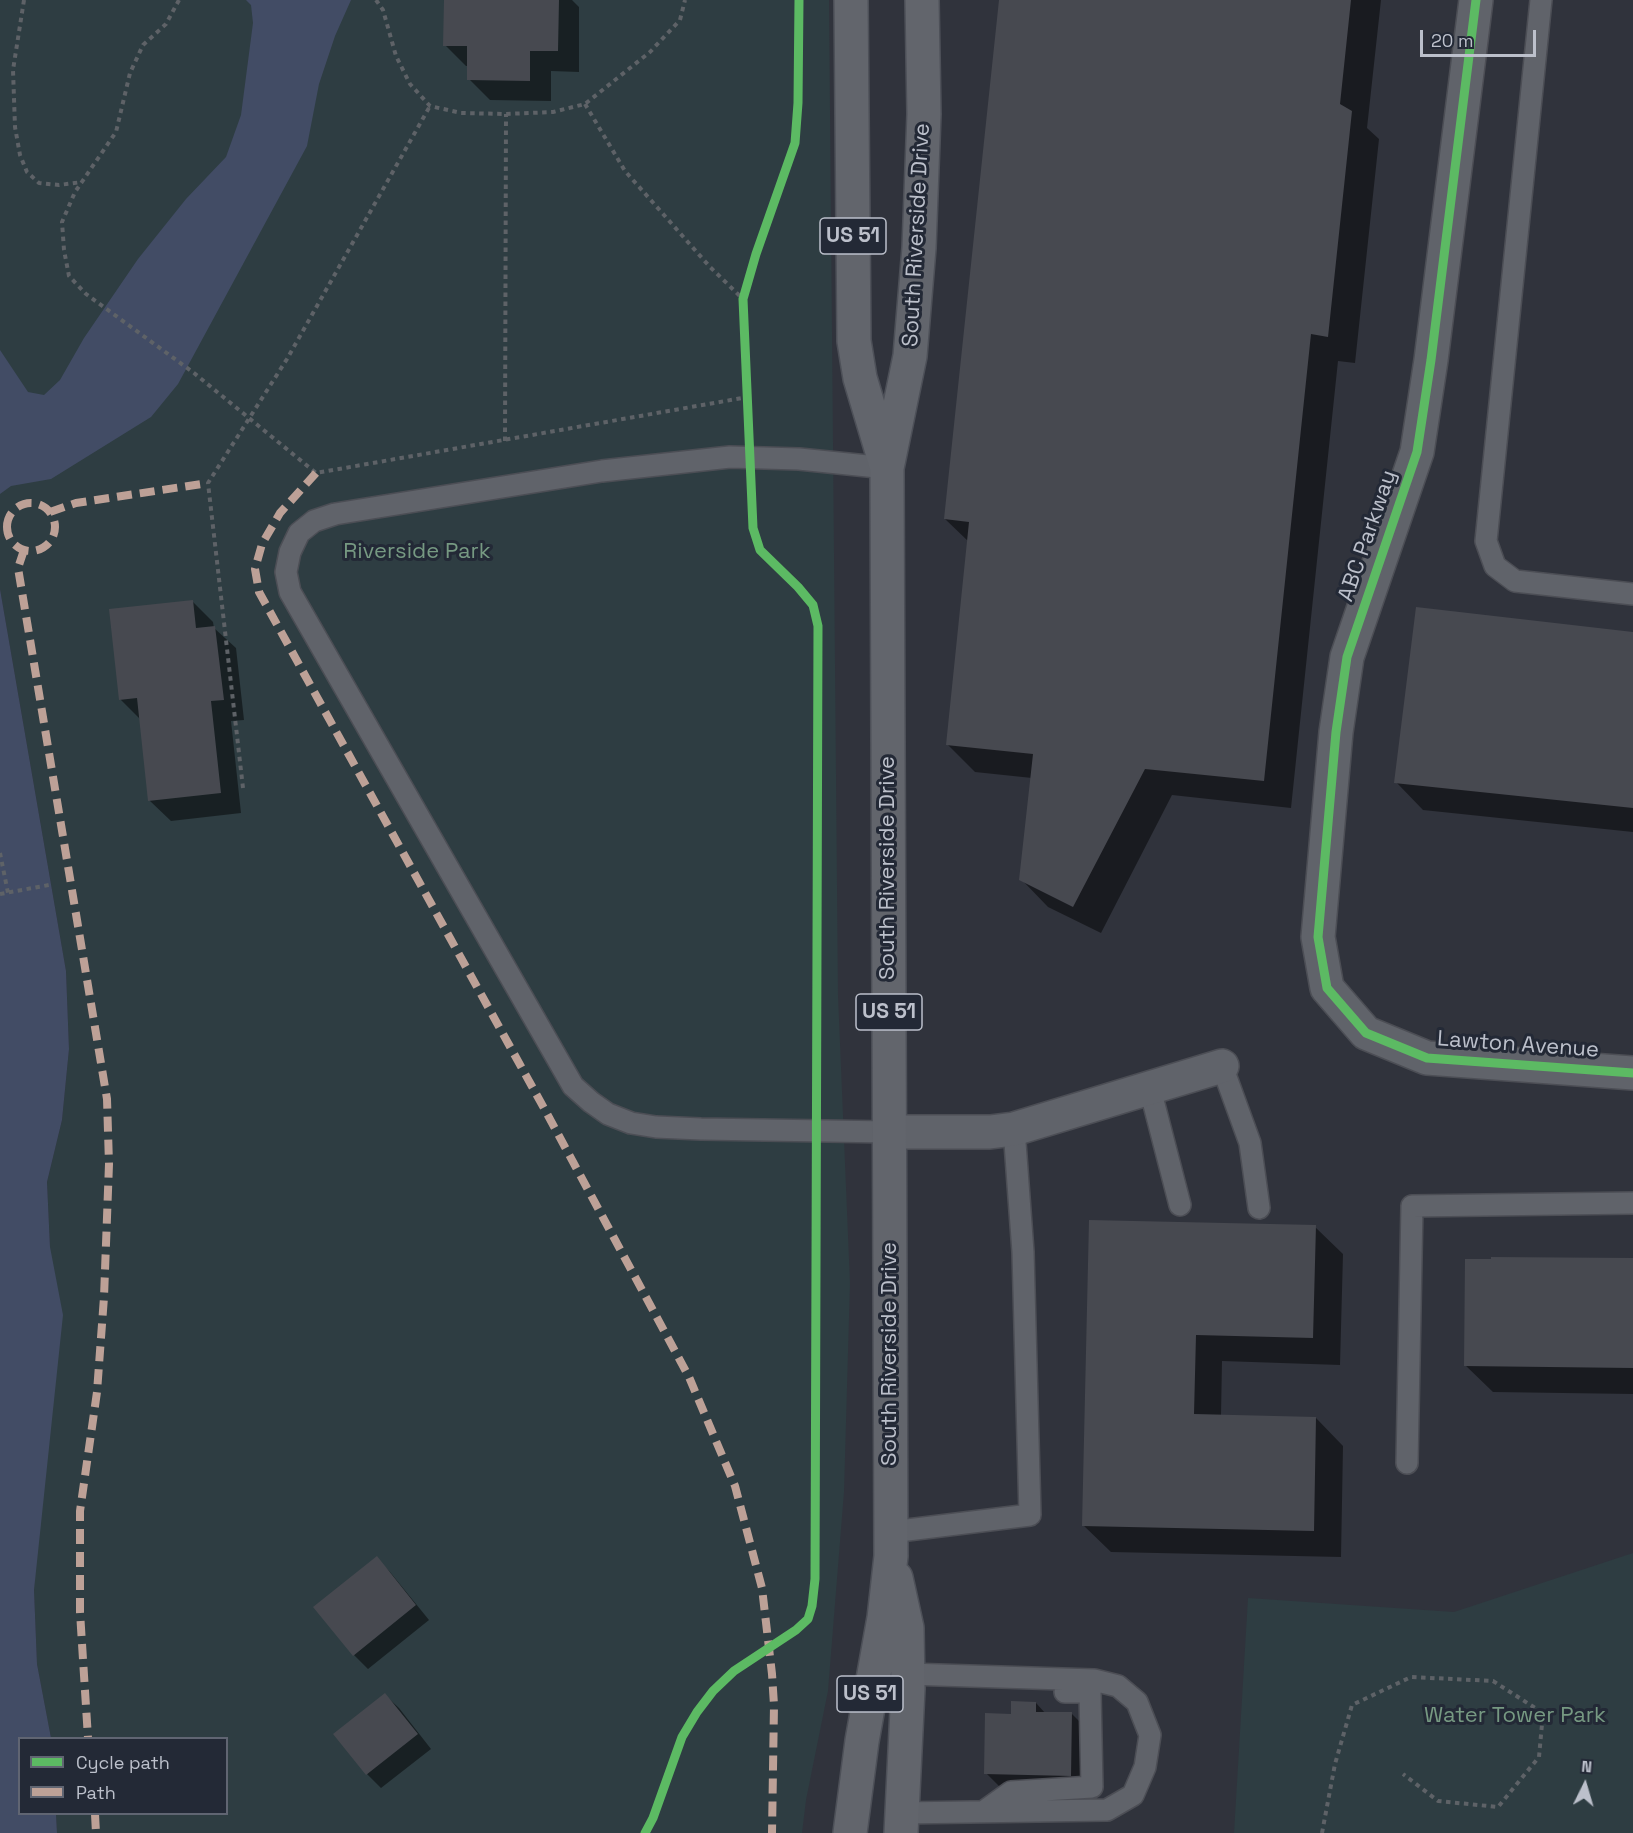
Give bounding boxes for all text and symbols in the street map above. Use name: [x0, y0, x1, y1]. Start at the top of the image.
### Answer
scale bar: [1423, 18, 1538, 56]
text: 20 m: [1431, 29, 1474, 52]
street label: South Riverside Drive: [898, 122, 936, 348]
road number: US 51: [820, 218, 886, 254]
street label: ABC Parkway: [1333, 467, 1403, 605]
park label: Riverside Park: [343, 539, 491, 565]
street label: South Riverside Drive: [875, 756, 901, 980]
road number: US 51: [856, 994, 922, 1030]
street label: Lawton Avenue: [1436, 1026, 1600, 1064]
street label: South Riverside Drive: [877, 1242, 903, 1466]
road number: US 51: [837, 1676, 903, 1712]
park label: Water Tower Park: [1424, 1703, 1606, 1729]
legend: [18, 1737, 228, 1815]
text: Cycle path: [76, 1751, 170, 1774]
north arrow: [1555, 1755, 1615, 1815]
text: N: [1580, 1756, 1593, 1777]
text: Path: [76, 1781, 116, 1804]

